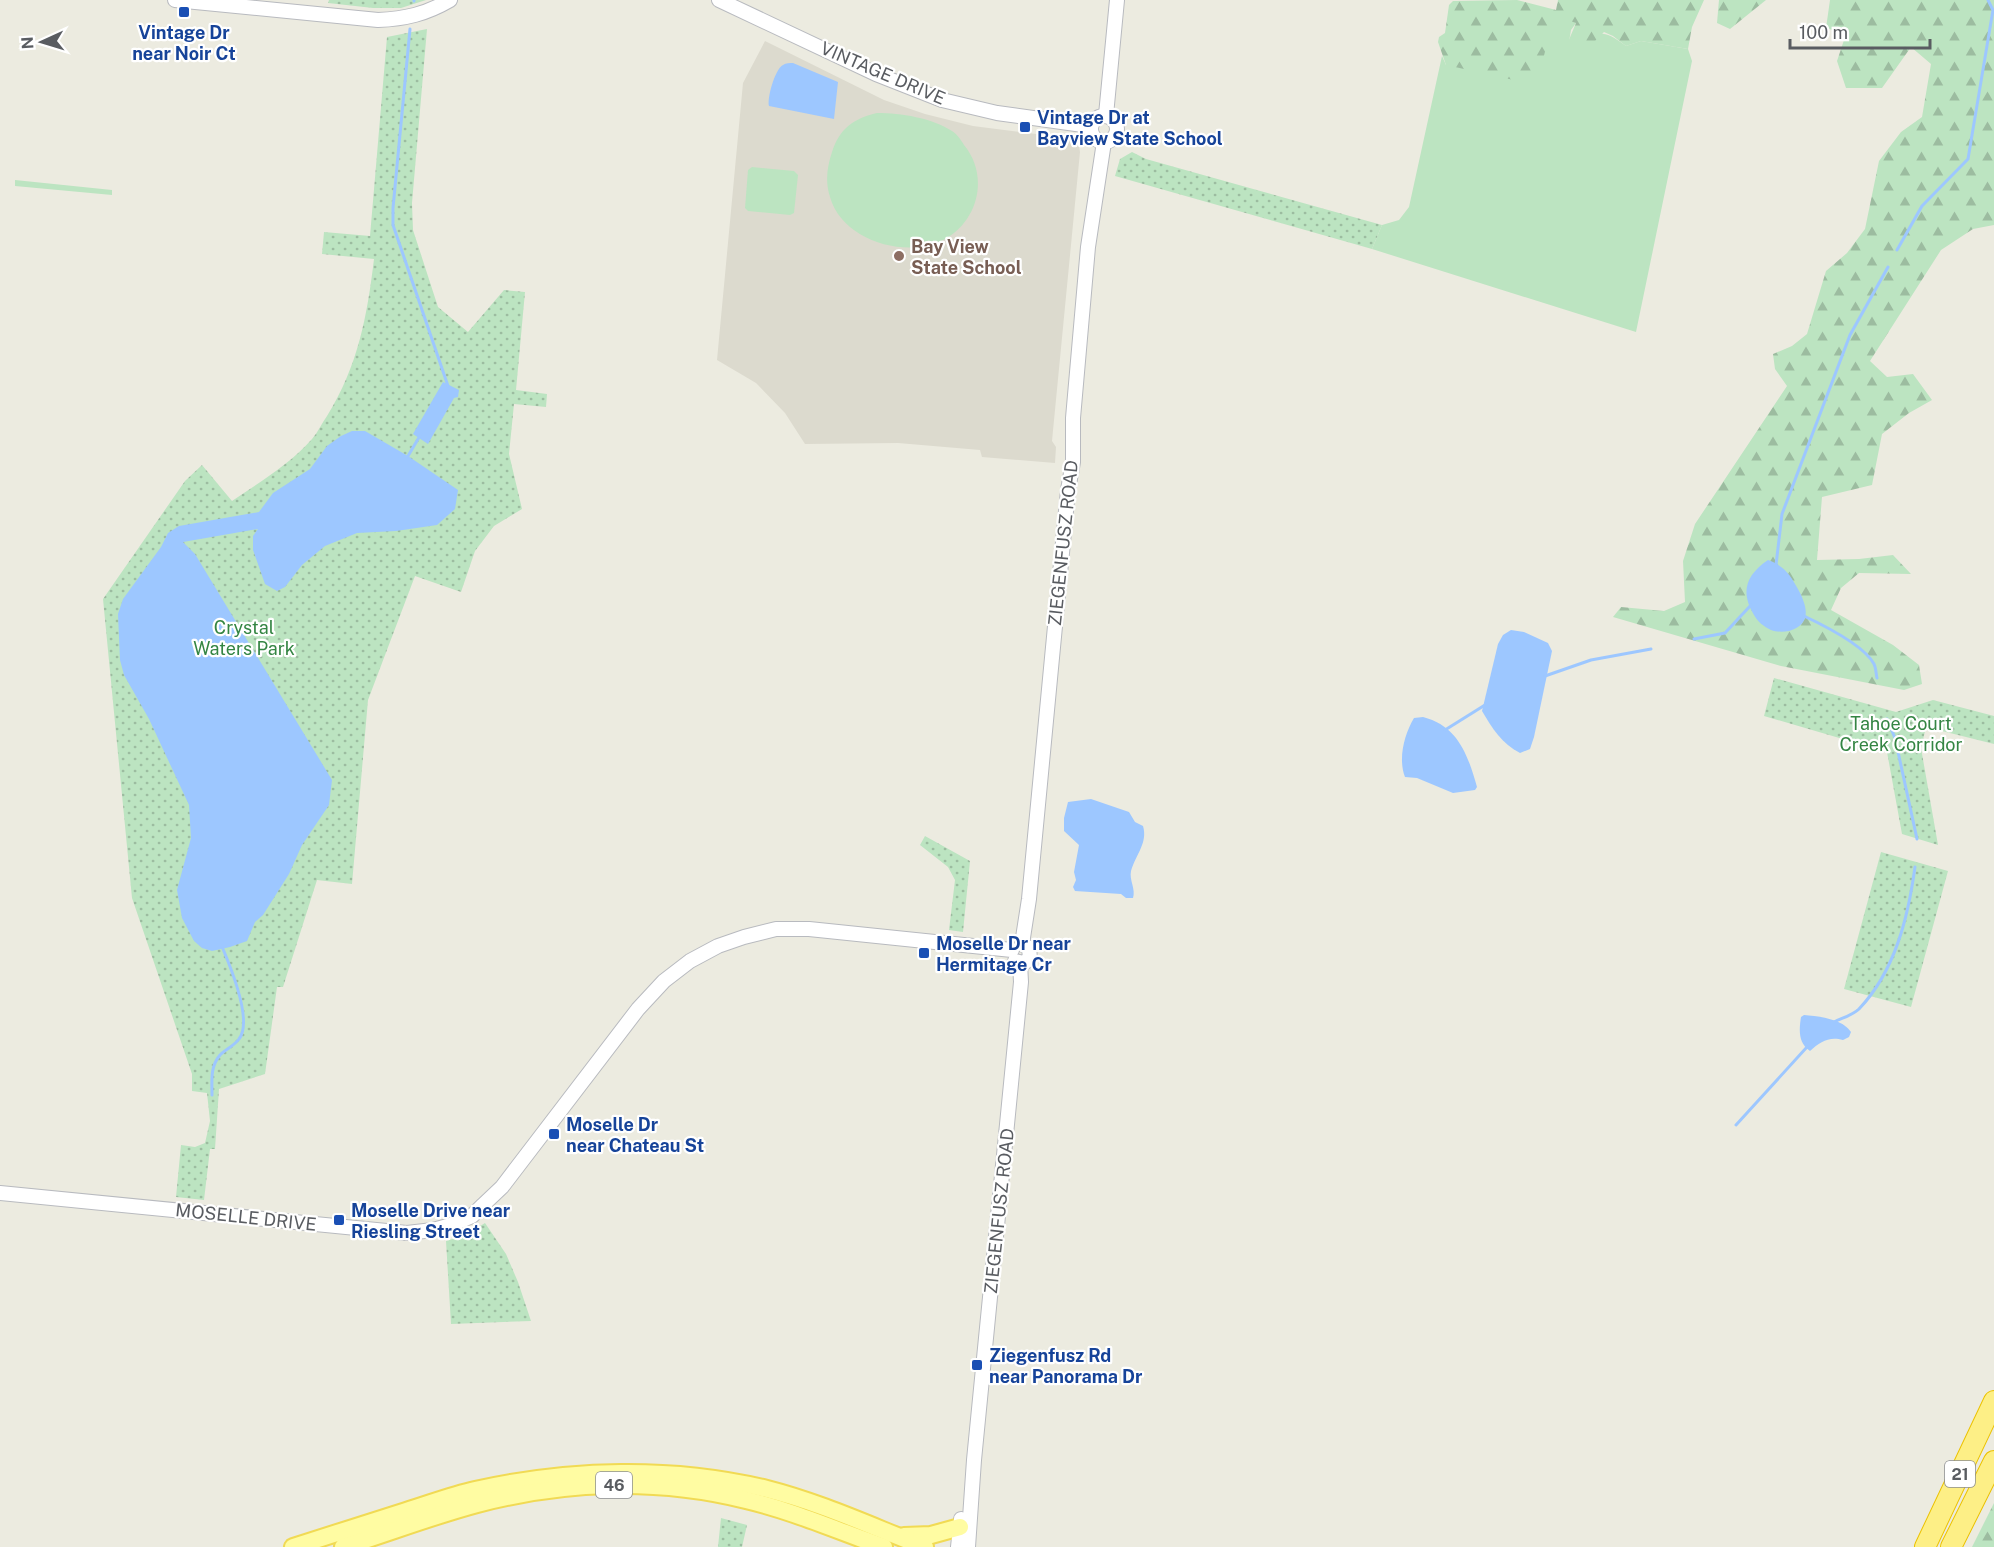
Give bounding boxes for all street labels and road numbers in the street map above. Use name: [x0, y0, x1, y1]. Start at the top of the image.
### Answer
street label: VINTAGE DRIVE: [817, 37, 949, 109]
street label: ZIEGENFUSZ ROAD: [1044, 459, 1082, 627]
street label: ZIEGENFUSZ ROAD: [980, 1127, 1018, 1295]
street label: MOSELLE DRIVE: [174, 1199, 318, 1235]
road number: 21: [1945, 1461, 1975, 1487]
road number: 46: [596, 1472, 632, 1498]

